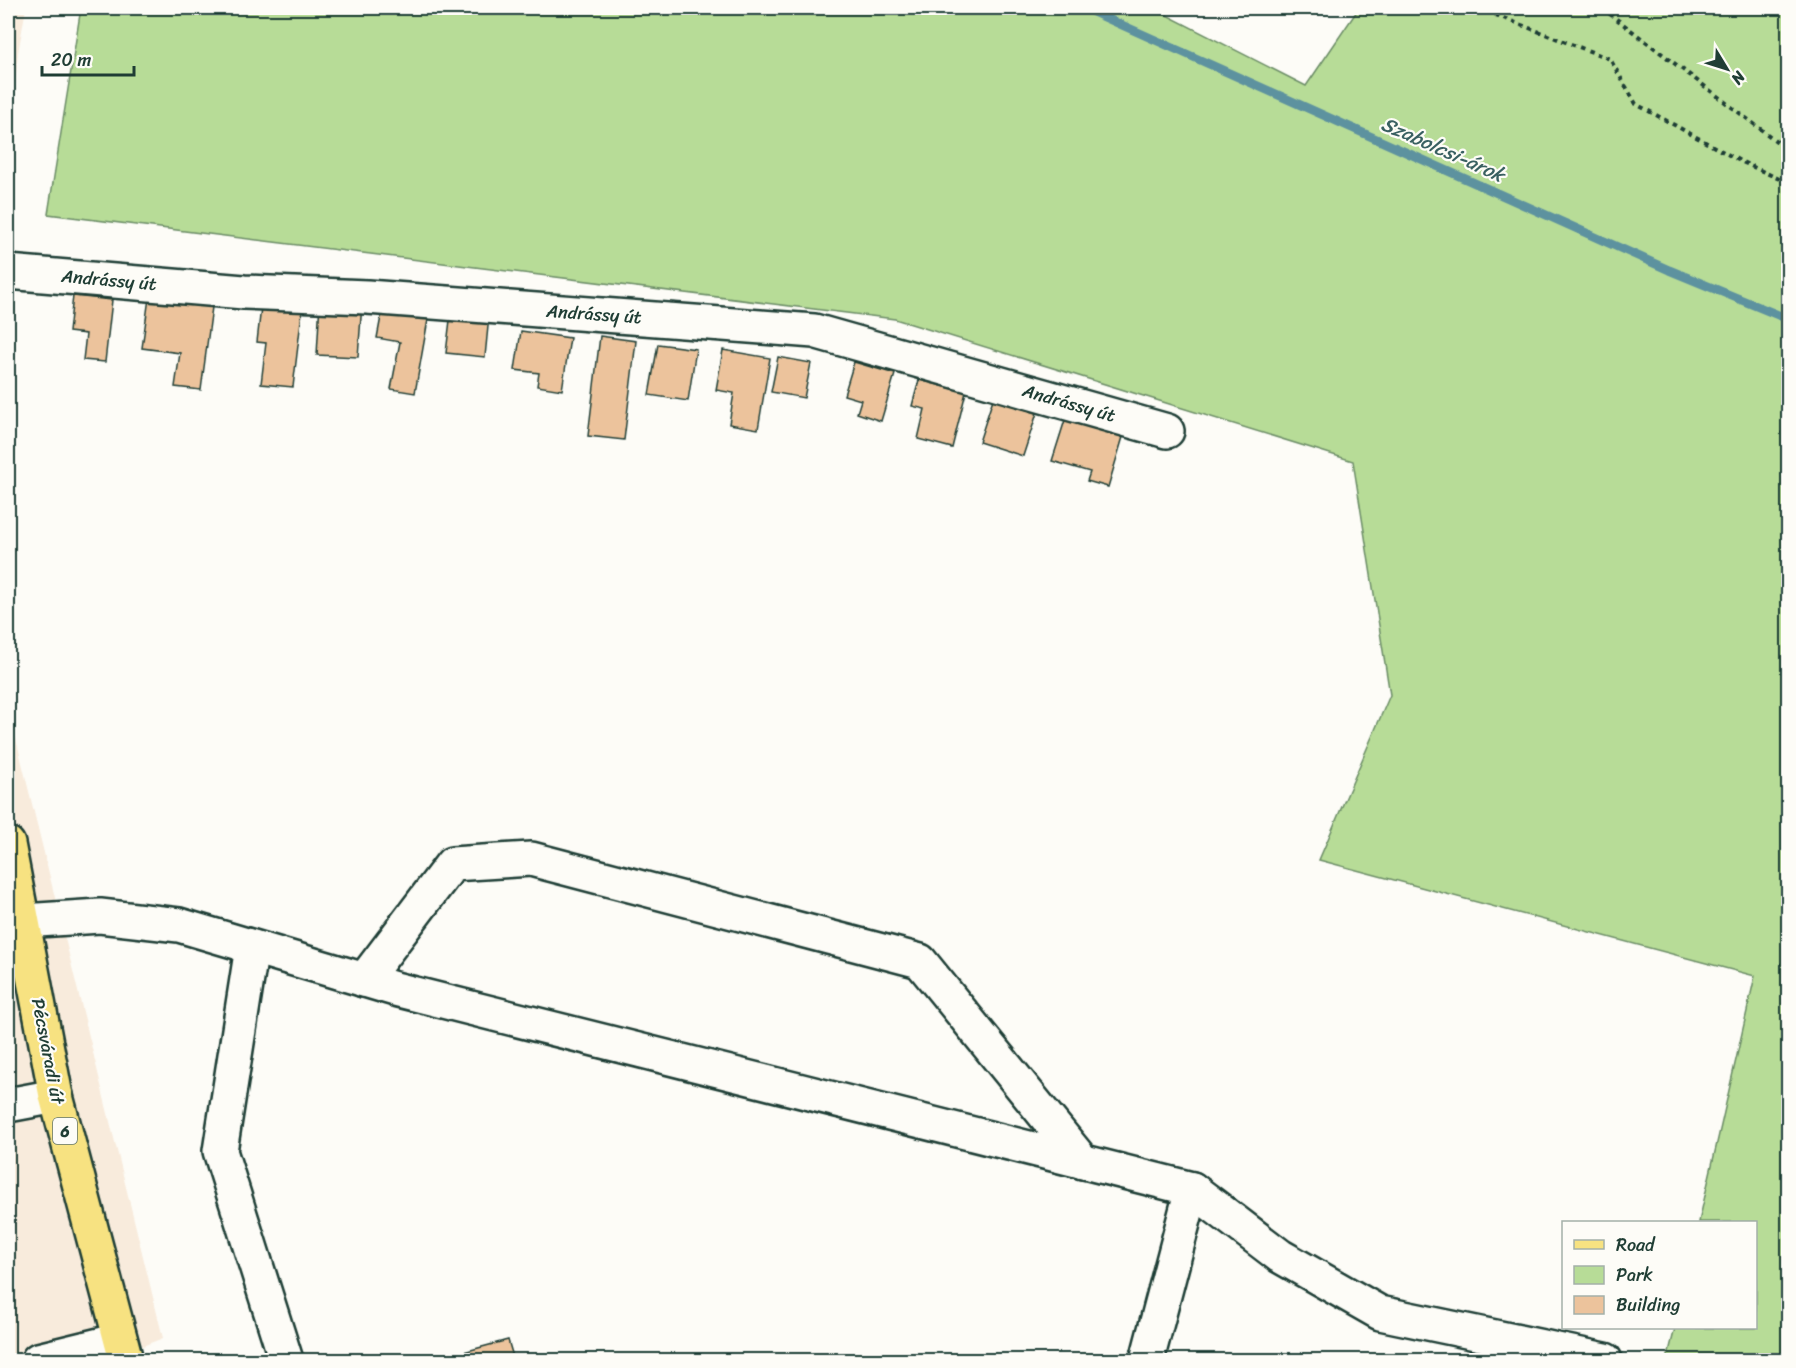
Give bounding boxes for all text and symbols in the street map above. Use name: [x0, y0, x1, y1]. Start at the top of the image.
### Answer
scale bar: [42, 39, 134, 77]
north arrow: [1697, 39, 1757, 99]
text: 20 m: [51, 44, 91, 76]
text: N: [1723, 64, 1754, 92]
water label: Szabolcsi-árok: [1376, 107, 1512, 193]
street label: Andrássy út: [59, 260, 158, 300]
street label: Andrássy út: [544, 295, 643, 333]
street label: Andrássy út: [1018, 374, 1119, 432]
street label: Pécsváradi út: [22, 995, 74, 1107]
road number: 6: [53, 1118, 77, 1144]
legend: [1562, 1221, 1757, 1329]
text: Road: [1616, 1229, 1656, 1261]
text: Park: [1616, 1259, 1653, 1291]
text: Building: [1616, 1289, 1680, 1321]

